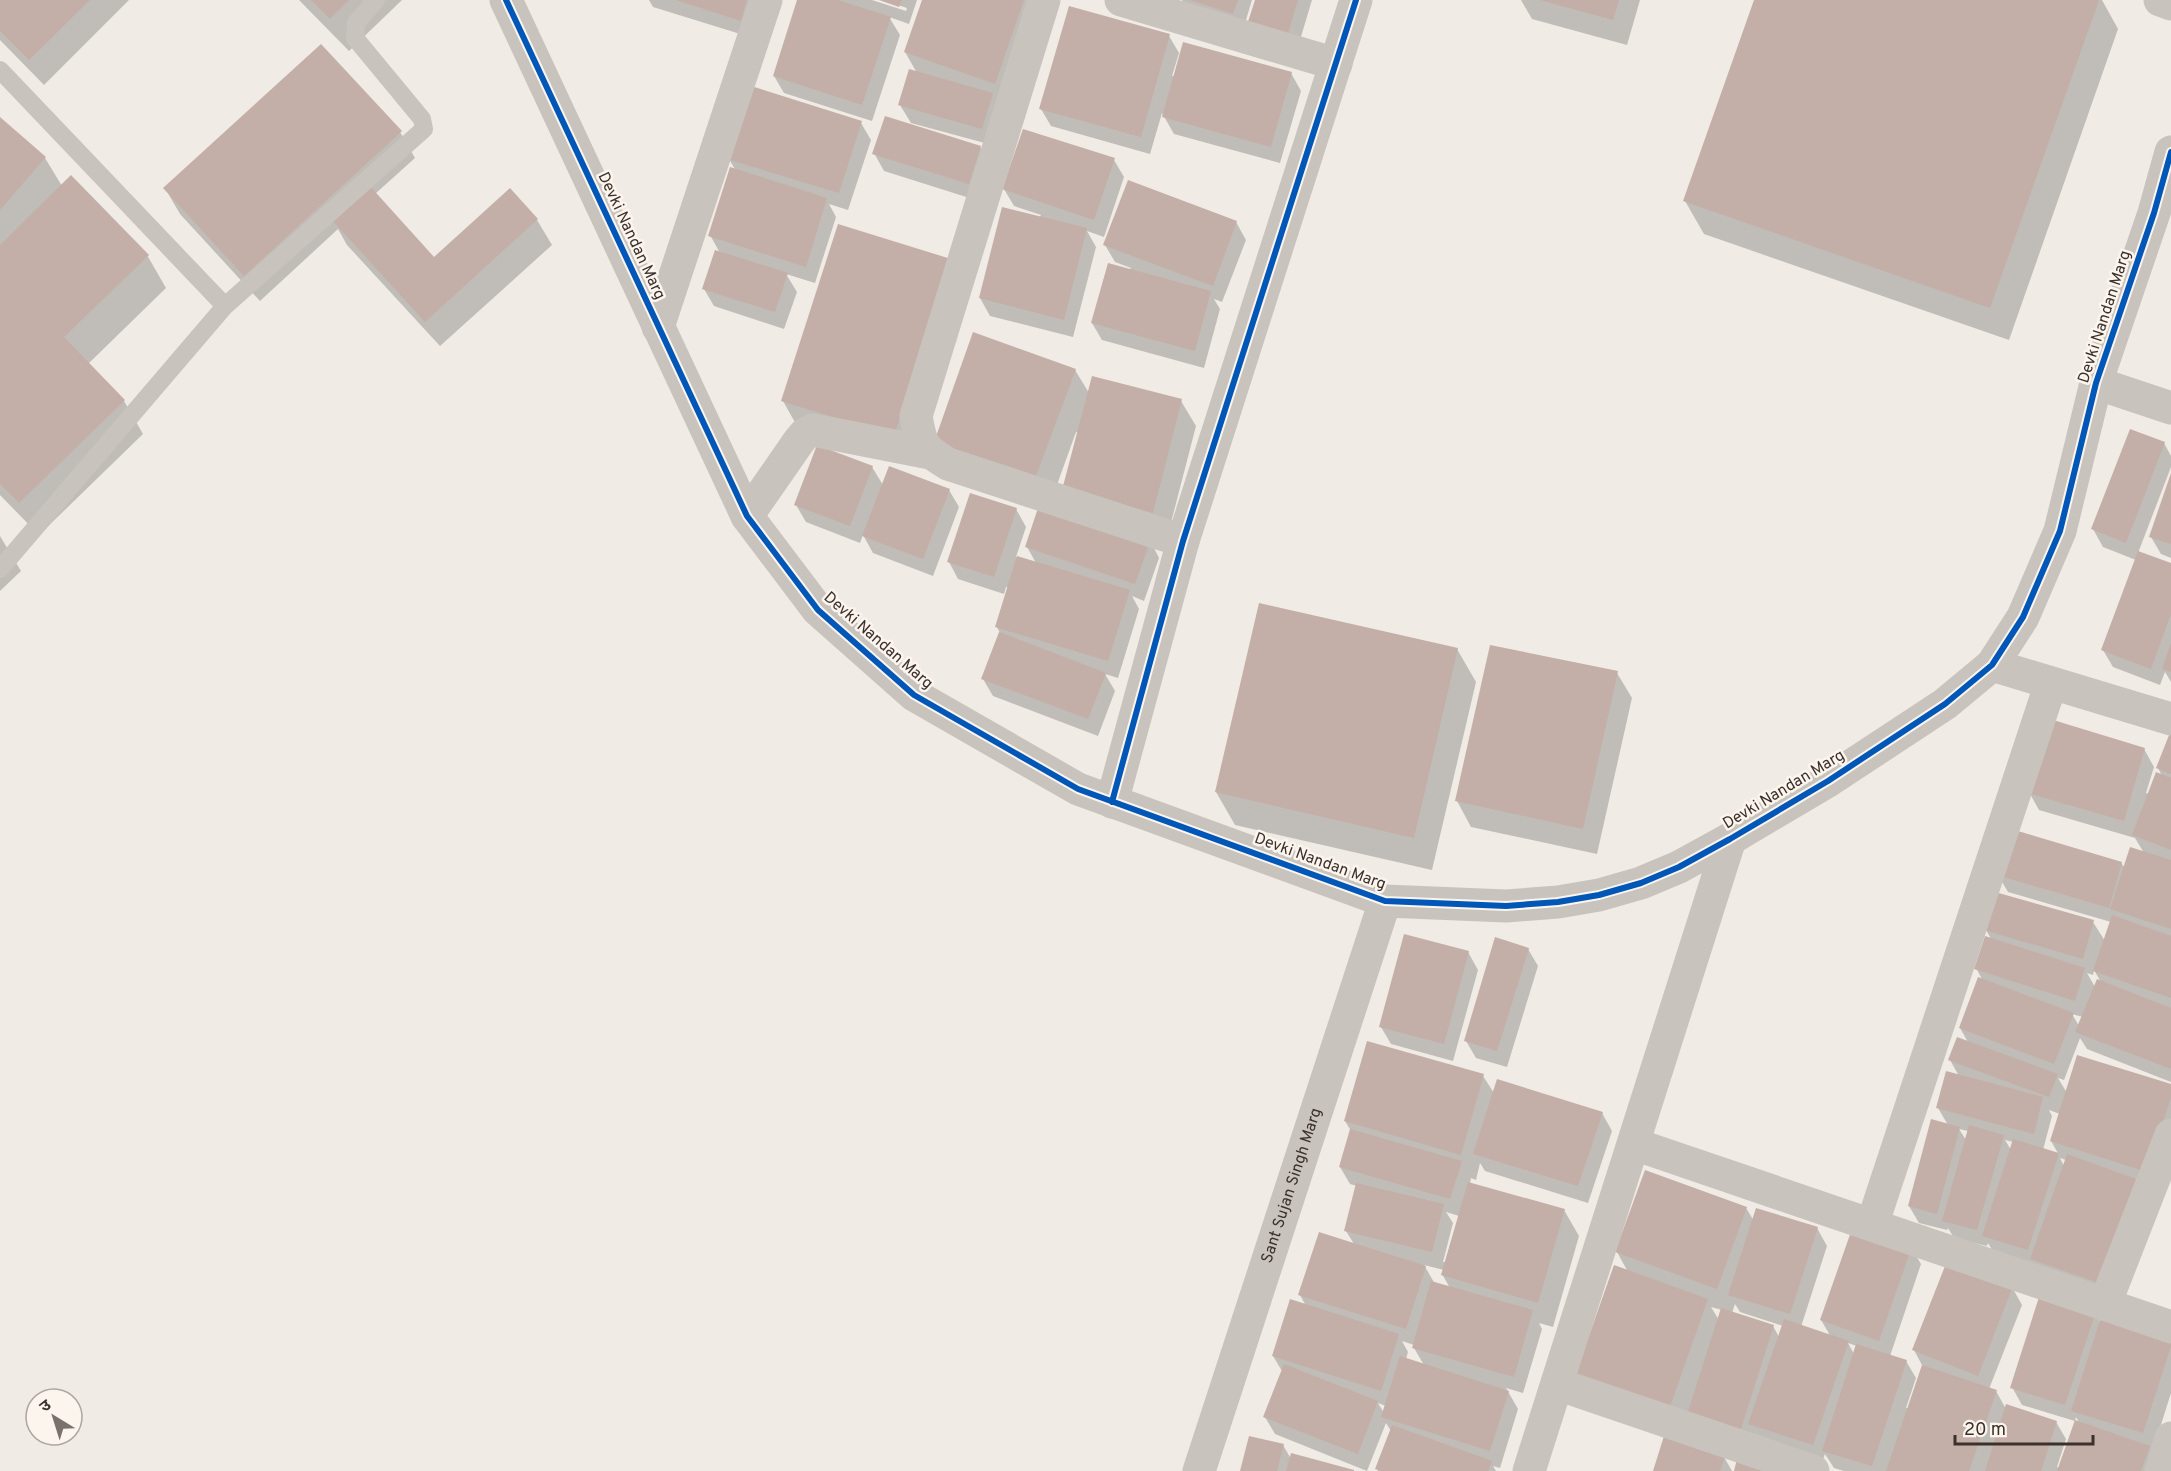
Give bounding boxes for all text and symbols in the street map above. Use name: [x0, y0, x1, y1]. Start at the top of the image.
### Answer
street label: Devki Nandan Marg: [593, 169, 669, 303]
street label: Devki Nandan Marg: [2074, 248, 2136, 386]
street label: Devki Nandan Marg: [819, 588, 937, 694]
street label: Devki Nandan Marg: [1719, 746, 1849, 834]
street label: Devki Nandan Marg: [1252, 829, 1388, 895]
street label: Sant Sujan Singh Marg: [1257, 1106, 1327, 1266]
north arrow: [24, 1387, 84, 1447]
text: उ: [36, 1396, 56, 1418]
scale bar: [1955, 1408, 2093, 1446]
text: 20 m: [1964, 1419, 2006, 1442]

